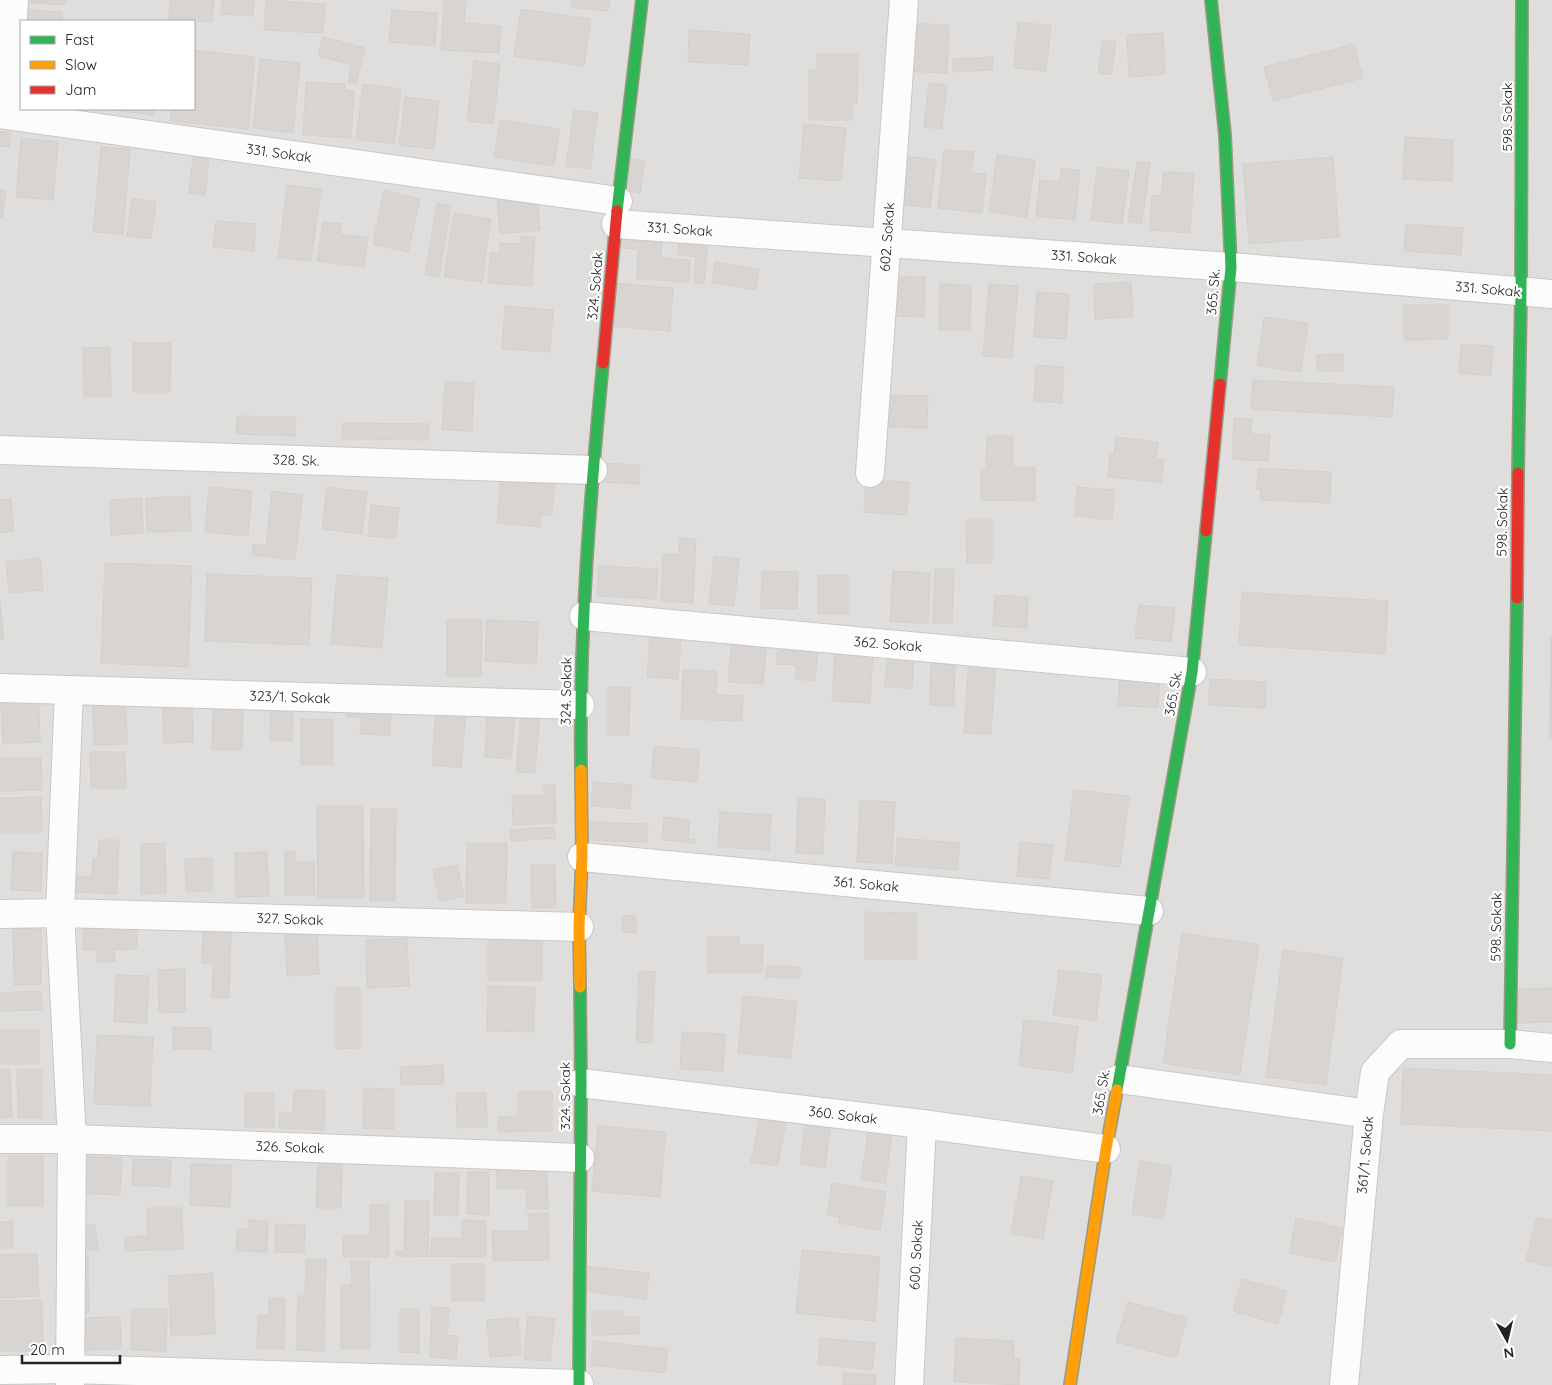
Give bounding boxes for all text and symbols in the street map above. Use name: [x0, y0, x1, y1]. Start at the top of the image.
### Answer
legend: [20, 20, 195, 110]
text: Fast: [65, 30, 94, 49]
text: Slow: [65, 55, 97, 74]
text: Jam: [65, 80, 96, 99]
street label: 598. Sokak: [1498, 82, 1516, 152]
street label: 331. Sokak: [245, 139, 313, 167]
street label: 602. Sokak: [876, 202, 898, 272]
street label: 331. Sokak: [646, 218, 714, 240]
street label: 331. Sokak: [1050, 246, 1118, 268]
street label: 324. Sokak: [583, 251, 607, 321]
street label: 365. Sk.: [1202, 268, 1224, 316]
street label: 331. Sokak: [1454, 277, 1522, 301]
street label: 328. Sk.: [272, 450, 320, 470]
street label: 598. Sokak: [1492, 487, 1512, 557]
street label: 362. Sokak: [853, 632, 923, 656]
street label: 324. Sokak: [556, 657, 576, 725]
street label: 365. Sk.: [1160, 669, 1186, 717]
street label: 323/1. Sokak: [249, 687, 331, 707]
street label: 361. Sokak: [832, 872, 900, 896]
street label: 598. Sokak: [1486, 892, 1506, 962]
street label: 327. Sokak: [256, 909, 324, 929]
street label: 324. Sokak: [556, 1062, 574, 1130]
street label: 365. Sk.: [1088, 1068, 1114, 1116]
street label: 360. Sokak: [808, 1102, 878, 1128]
street label: 361/1. Sokak: [1353, 1115, 1377, 1195]
street label: 326. Sokak: [255, 1137, 325, 1157]
street label: 600. Sokak: [905, 1219, 927, 1291]
north arrow: [1482, 1315, 1532, 1365]
scale bar: [22, 1332, 120, 1364]
text: 20 m: [30, 1340, 65, 1359]
text: N: [1502, 1343, 1515, 1363]

